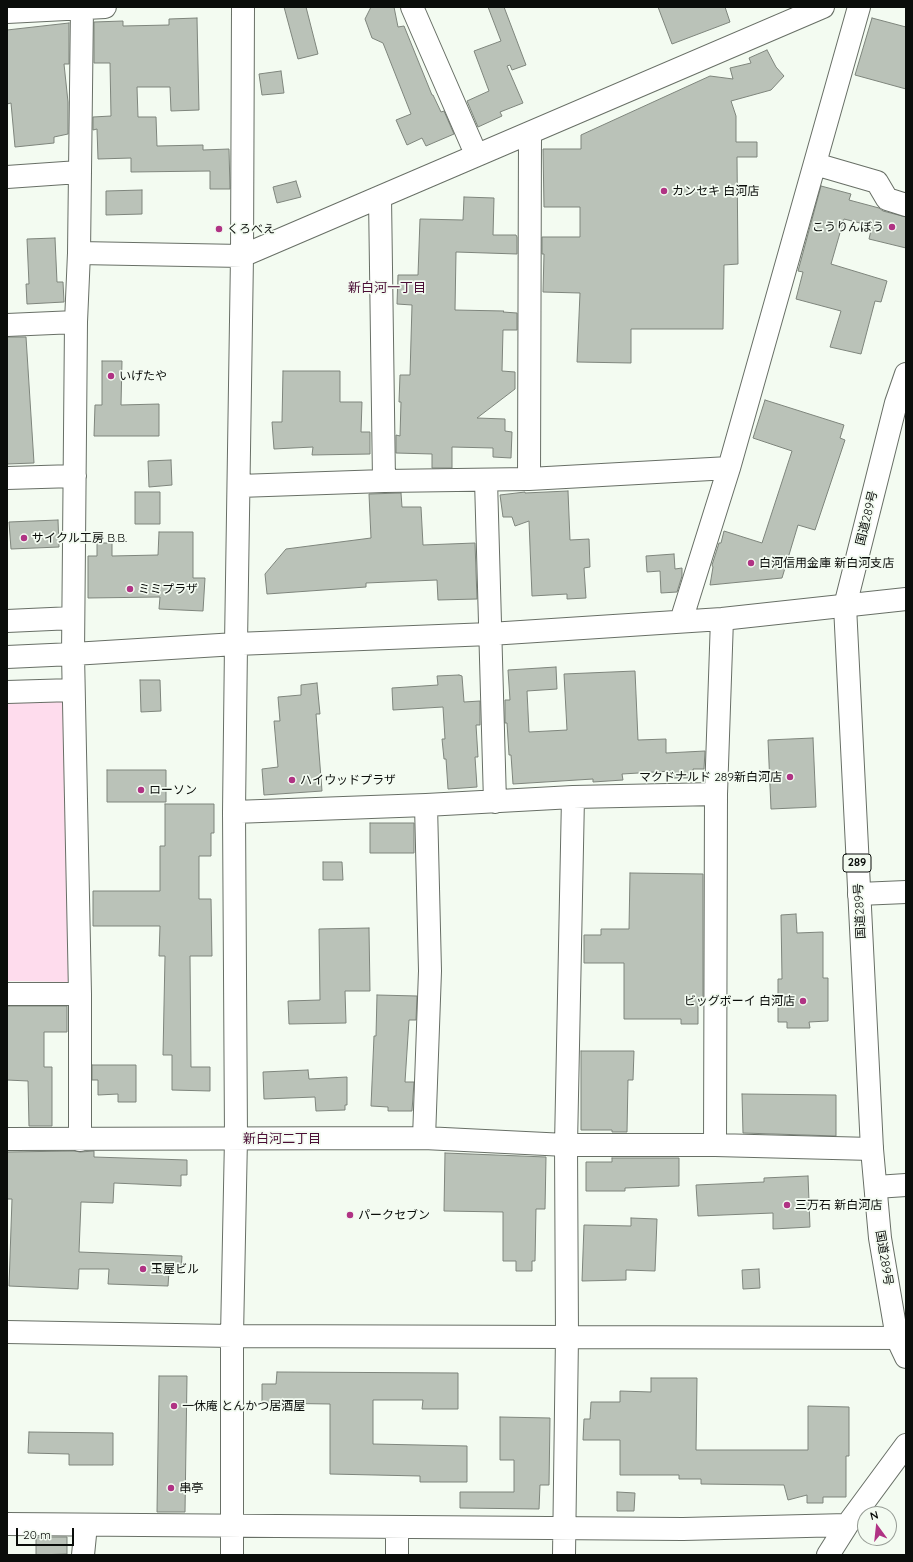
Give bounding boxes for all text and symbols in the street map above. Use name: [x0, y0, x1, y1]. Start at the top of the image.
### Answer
place label: カンセキ 白河店: [672, 184, 759, 198]
marker: カンセキ 白河店: [659, 186, 669, 196]
place label: こうりんぼう: [812, 220, 884, 234]
place label: くろべえ: [227, 222, 275, 236]
marker: こうりんぼう: [887, 222, 897, 232]
marker: くろべえ: [214, 224, 224, 234]
district label: 新白河一丁目: [348, 280, 426, 296]
place label: いげたや: [119, 369, 167, 383]
marker: いげたや: [106, 371, 116, 381]
street label: 国道289号: [853, 489, 881, 547]
place label: サイクル工房 B.B.: [32, 531, 127, 545]
marker: サイクル工房 B.B.: [19, 533, 29, 543]
place label: 白河信用金庫 新白河支店: [759, 556, 894, 570]
marker: 白河信用金庫 新白河支店: [746, 558, 756, 568]
place label: ミミプラザ: [138, 582, 198, 596]
marker: ミミプラザ: [125, 584, 135, 594]
place label: マクドナルド 289新白河店: [639, 770, 782, 784]
marker: マクドナルド 289新白河店: [785, 772, 795, 782]
place label: ハイウッドプラザ: [300, 773, 396, 787]
marker: ハイウッドプラザ: [287, 775, 297, 785]
place label: ローソン: [149, 783, 197, 797]
marker: ローソン: [136, 785, 146, 795]
road number: 289: [843, 854, 871, 872]
street label: 国道289号: [851, 883, 869, 939]
place label: ビッグボーイ 白河店: [684, 994, 795, 1008]
marker: ビッグボーイ 白河店: [798, 996, 808, 1006]
district label: 新白河二丁目: [243, 1131, 321, 1147]
place label: 三万石 新白河店: [795, 1198, 882, 1212]
marker: 三万石 新白河店: [782, 1200, 792, 1210]
place label: パークセブン: [358, 1208, 430, 1222]
marker: パークセブン: [345, 1210, 355, 1220]
street label: 国道289号: [873, 1229, 895, 1287]
place label: 玉屋ビル: [151, 1262, 199, 1276]
marker: 玉屋ビル: [138, 1264, 148, 1274]
place label: 一休庵 とんかつ居酒屋: [182, 1399, 305, 1413]
marker: 一休庵 とんかつ居酒屋: [169, 1401, 179, 1411]
place label: 串亭: [179, 1481, 203, 1495]
marker: 串亭: [166, 1483, 176, 1493]
north arrow: [857, 1506, 897, 1546]
text: N: [868, 1508, 880, 1523]
scale bar: [18, 1520, 76, 1546]
text: 20 m: [23, 1527, 51, 1542]

